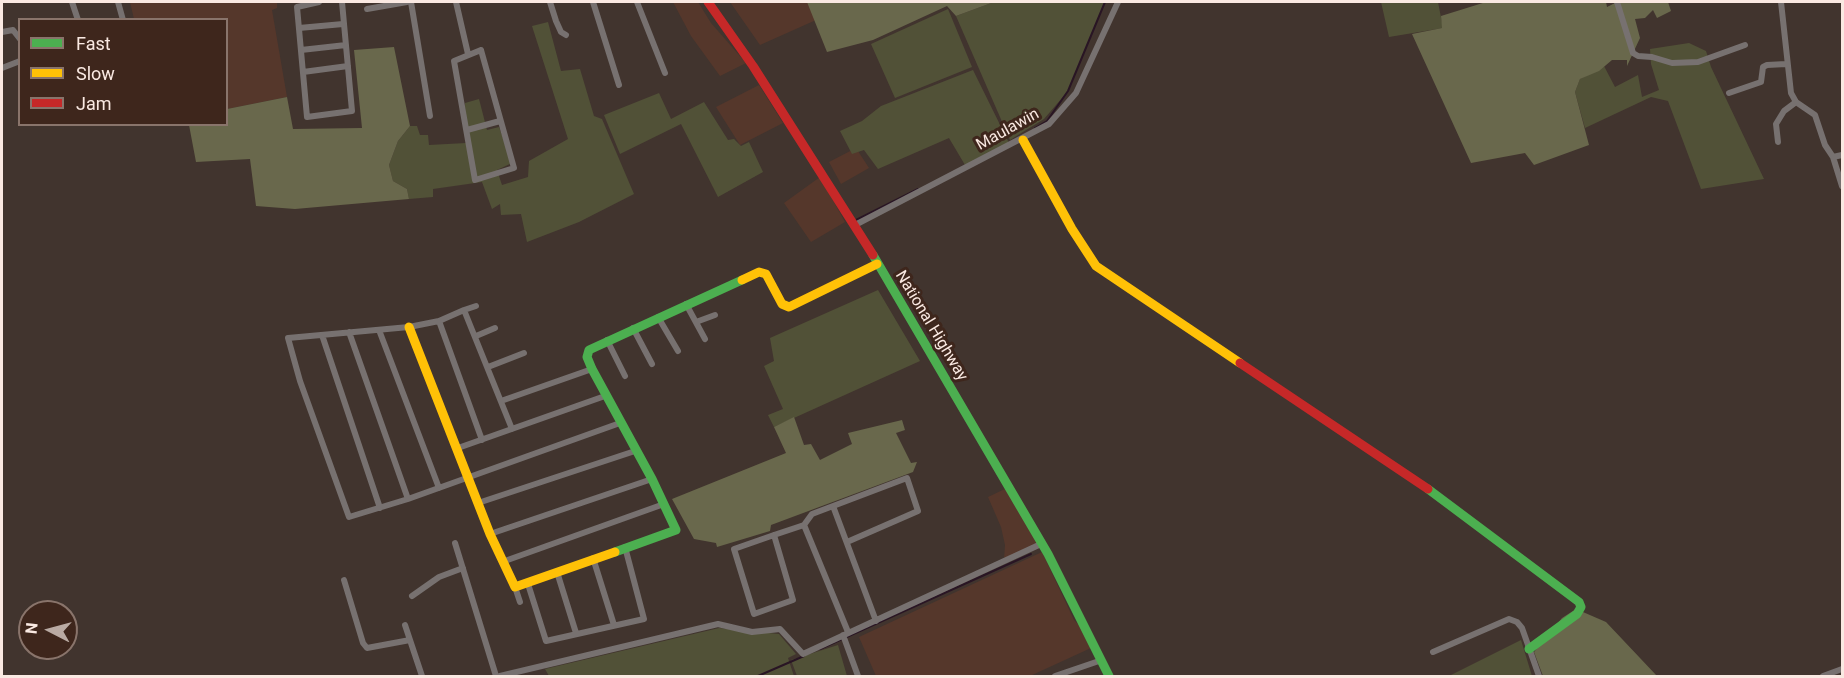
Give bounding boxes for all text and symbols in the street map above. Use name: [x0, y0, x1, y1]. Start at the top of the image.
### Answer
legend: [18, 18, 228, 126]
text: Fast: [76, 33, 111, 54]
text: Slow: [76, 63, 115, 84]
text: Jam: [76, 93, 112, 114]
street label: Maulawin: [973, 105, 1043, 155]
street label: National Highway: [891, 267, 971, 385]
north arrow: [18, 600, 78, 660]
text: N: [22, 622, 42, 635]

